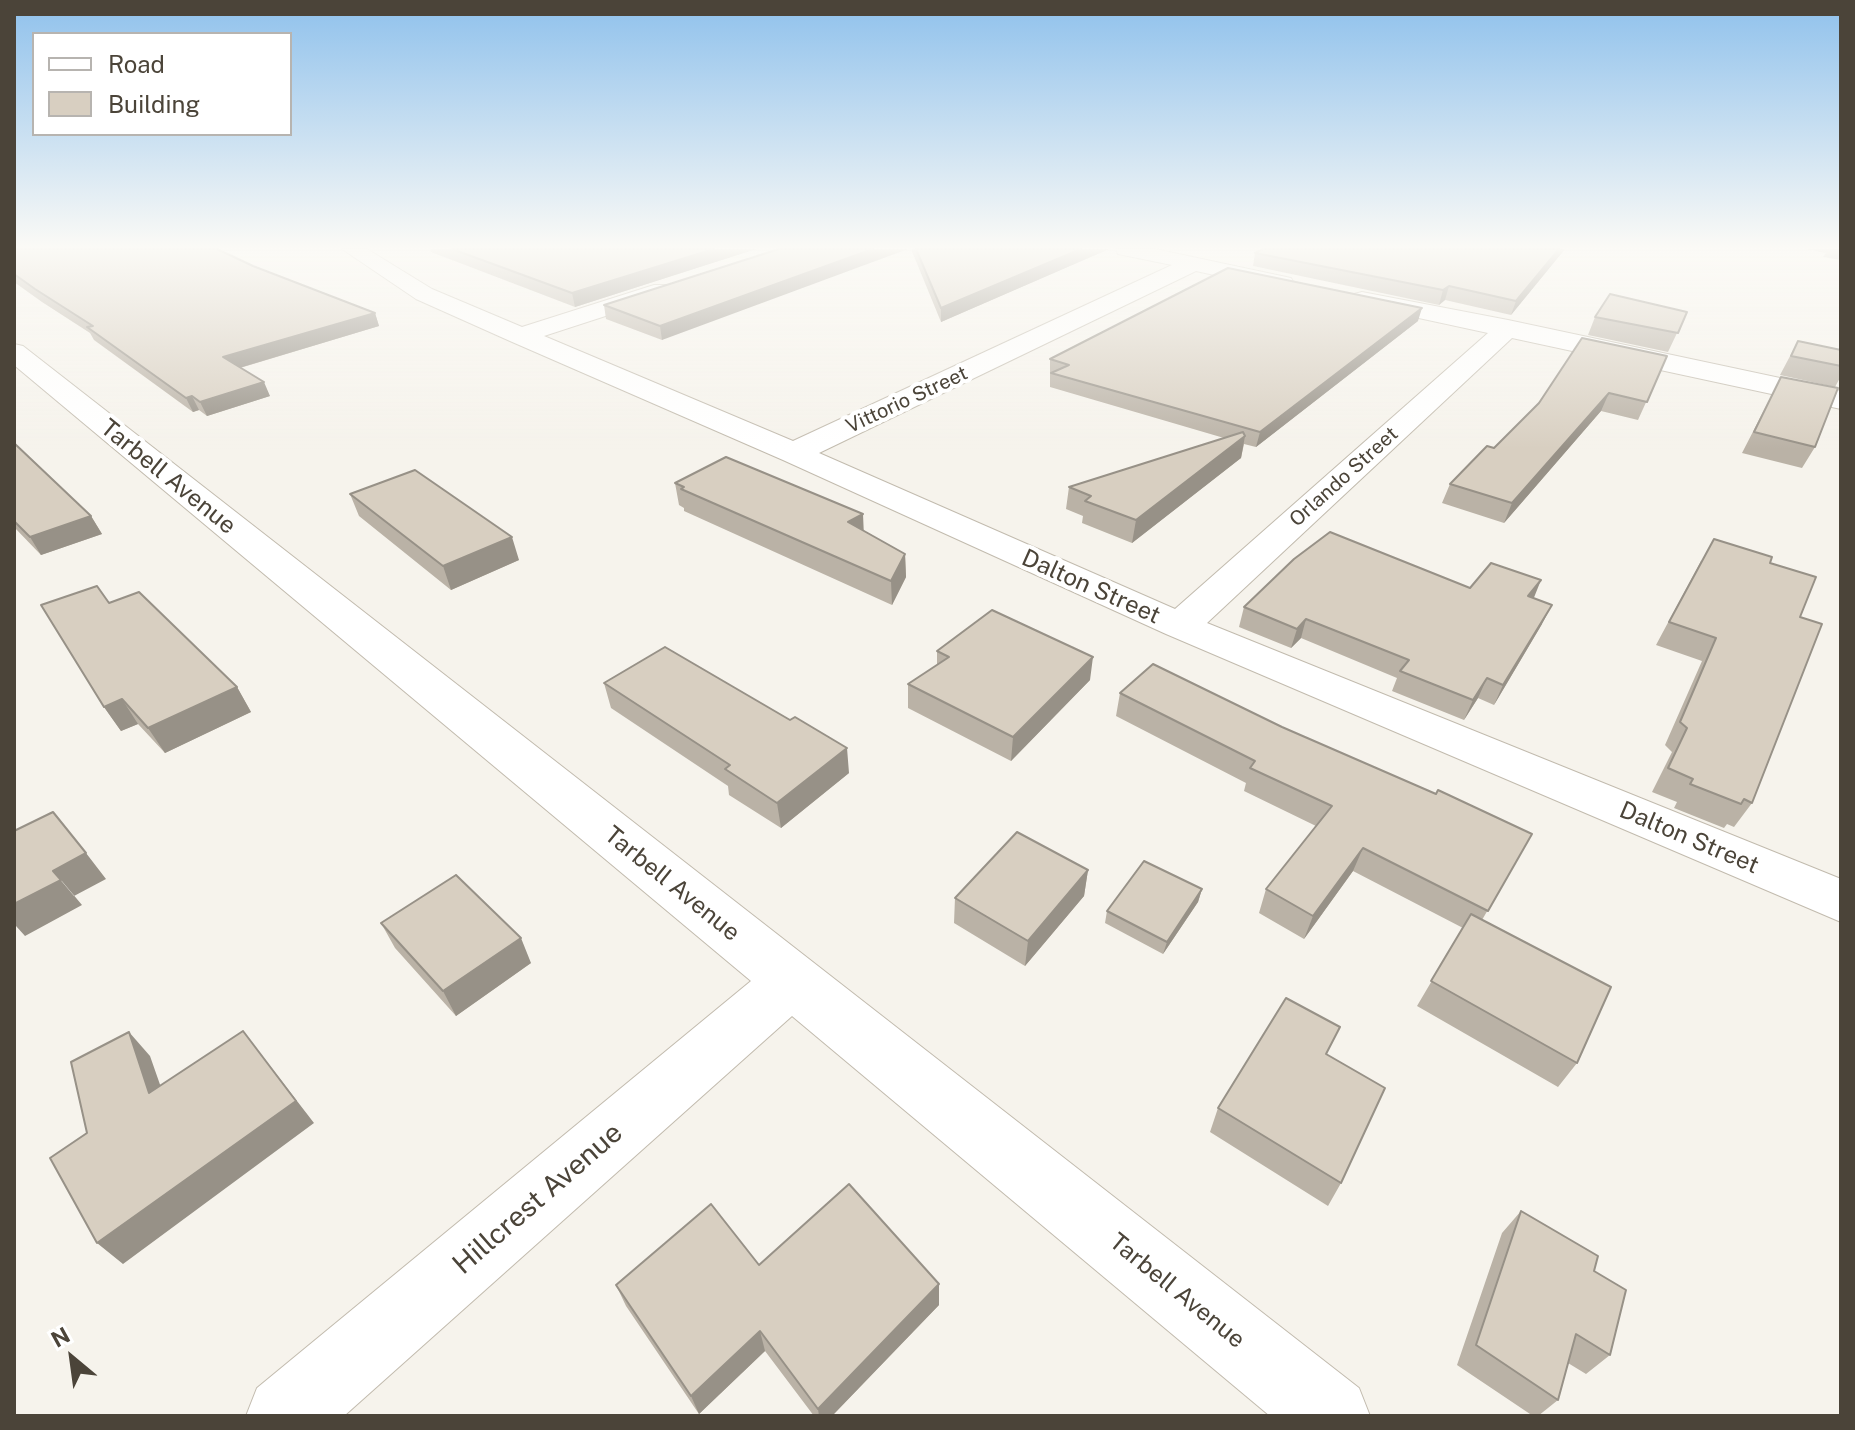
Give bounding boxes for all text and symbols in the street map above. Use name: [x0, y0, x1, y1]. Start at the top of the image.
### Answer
legend: [32, 32, 292, 136]
text: Road: [108, 50, 165, 78]
text: Building: [108, 90, 200, 118]
street label: Vittorio Street: [842, 361, 972, 439]
street label: Tarbell Avenue: [94, 414, 242, 540]
street label: Orlando Street: [1285, 422, 1403, 532]
street label: Dalton Street: [1017, 544, 1165, 630]
street label: Dalton Street: [1615, 796, 1763, 880]
street label: Tarbell Avenue: [598, 821, 746, 947]
street label: Hillcrest Avenue: [446, 1116, 630, 1282]
street label: Tarbell Avenue: [1103, 1228, 1251, 1354]
north arrow: [32, 1318, 112, 1398]
text: N: [47, 1321, 74, 1353]

